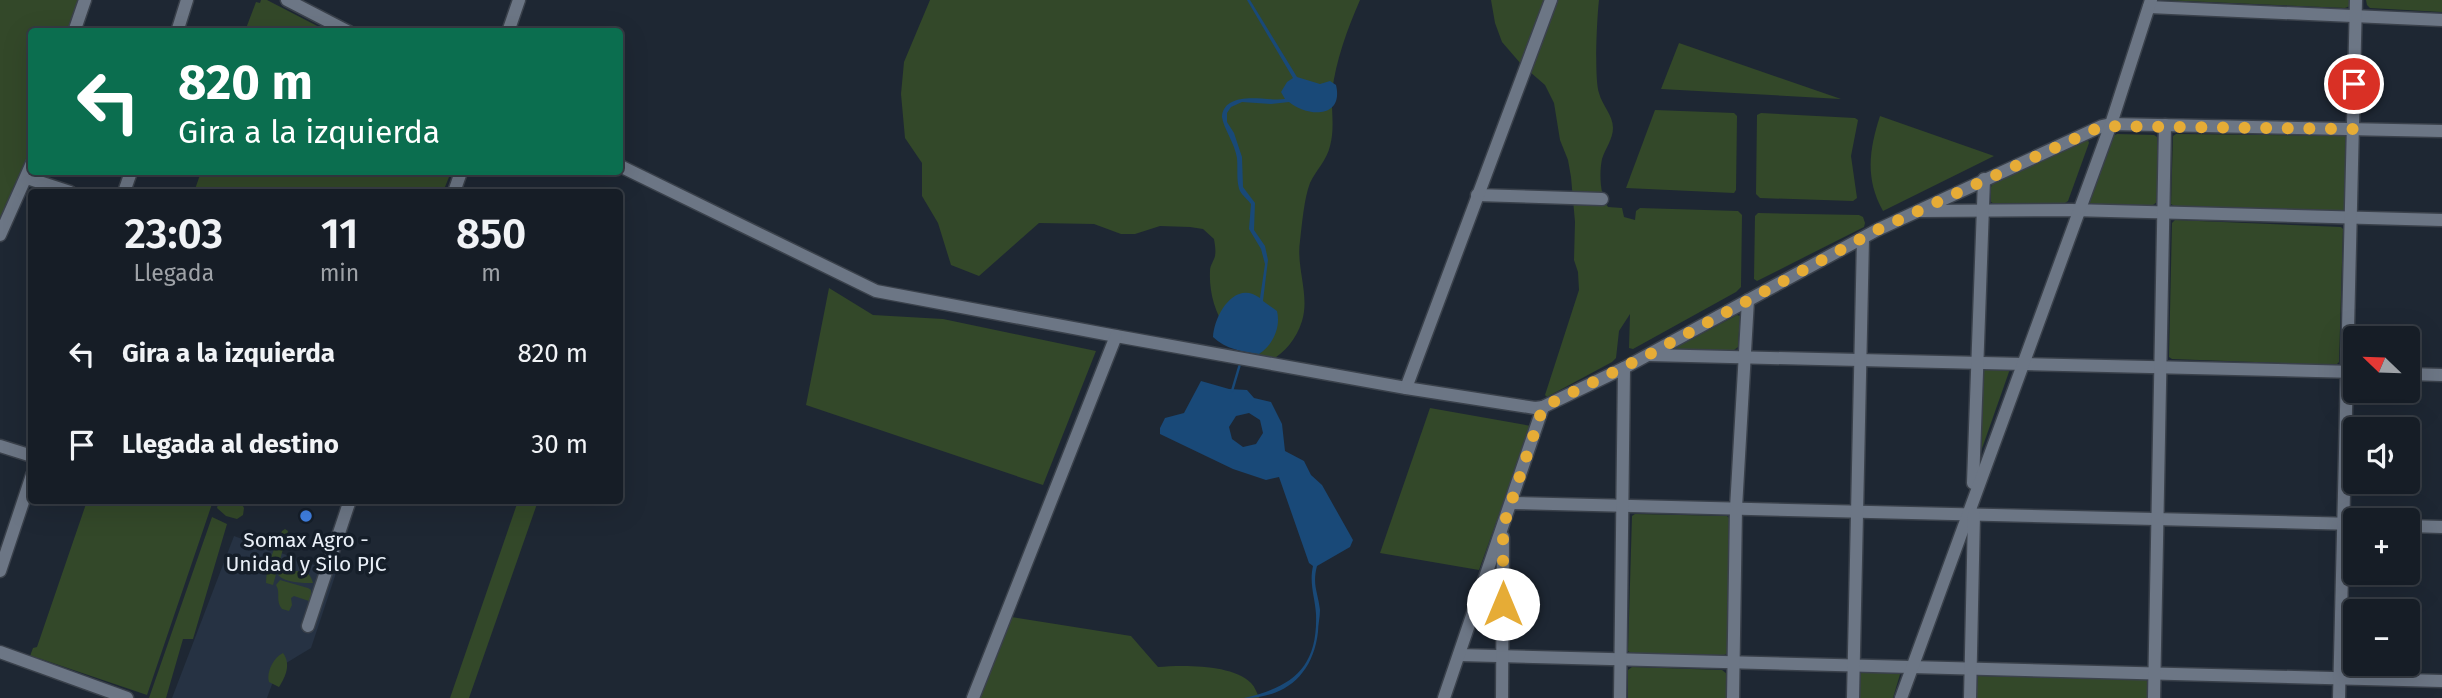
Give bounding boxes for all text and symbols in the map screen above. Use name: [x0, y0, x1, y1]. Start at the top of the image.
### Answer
text: 820 m: [178, 53, 313, 112]
pin: [2324, 54, 2384, 114]
icon: left: [63, 56, 154, 147]
icon: arrive: [2335, 65, 2373, 103]
text: Gira a la izquierda: [178, 113, 440, 151]
text: 23:03: [125, 209, 223, 259]
text: 11: [321, 209, 358, 259]
text: 850: [456, 209, 526, 259]
text: Llegada: [134, 259, 214, 287]
text: min: [320, 259, 359, 287]
text: m: [481, 259, 501, 287]
north arrow: [2343, 326, 2420, 402]
map controls: [2343, 326, 2420, 676]
icon: left: [63, 335, 101, 373]
text: Gira a la izquierda: [122, 338, 335, 369]
text: 820 m: [517, 338, 588, 369]
button: sound: [2343, 417, 2420, 494]
icon: arrive: [63, 426, 101, 464]
text: Llegada al destino: [122, 429, 339, 460]
text: 30 m: [531, 429, 588, 460]
marker: Somax Agro - Unidad y Silo PJC: [298, 508, 314, 524]
button: +: [2343, 508, 2420, 585]
place label: Somax Agro - Unidad y Silo PJC: [225, 527, 387, 577]
position arrow: [1466, 567, 1540, 641]
button: −: [2343, 599, 2420, 676]

